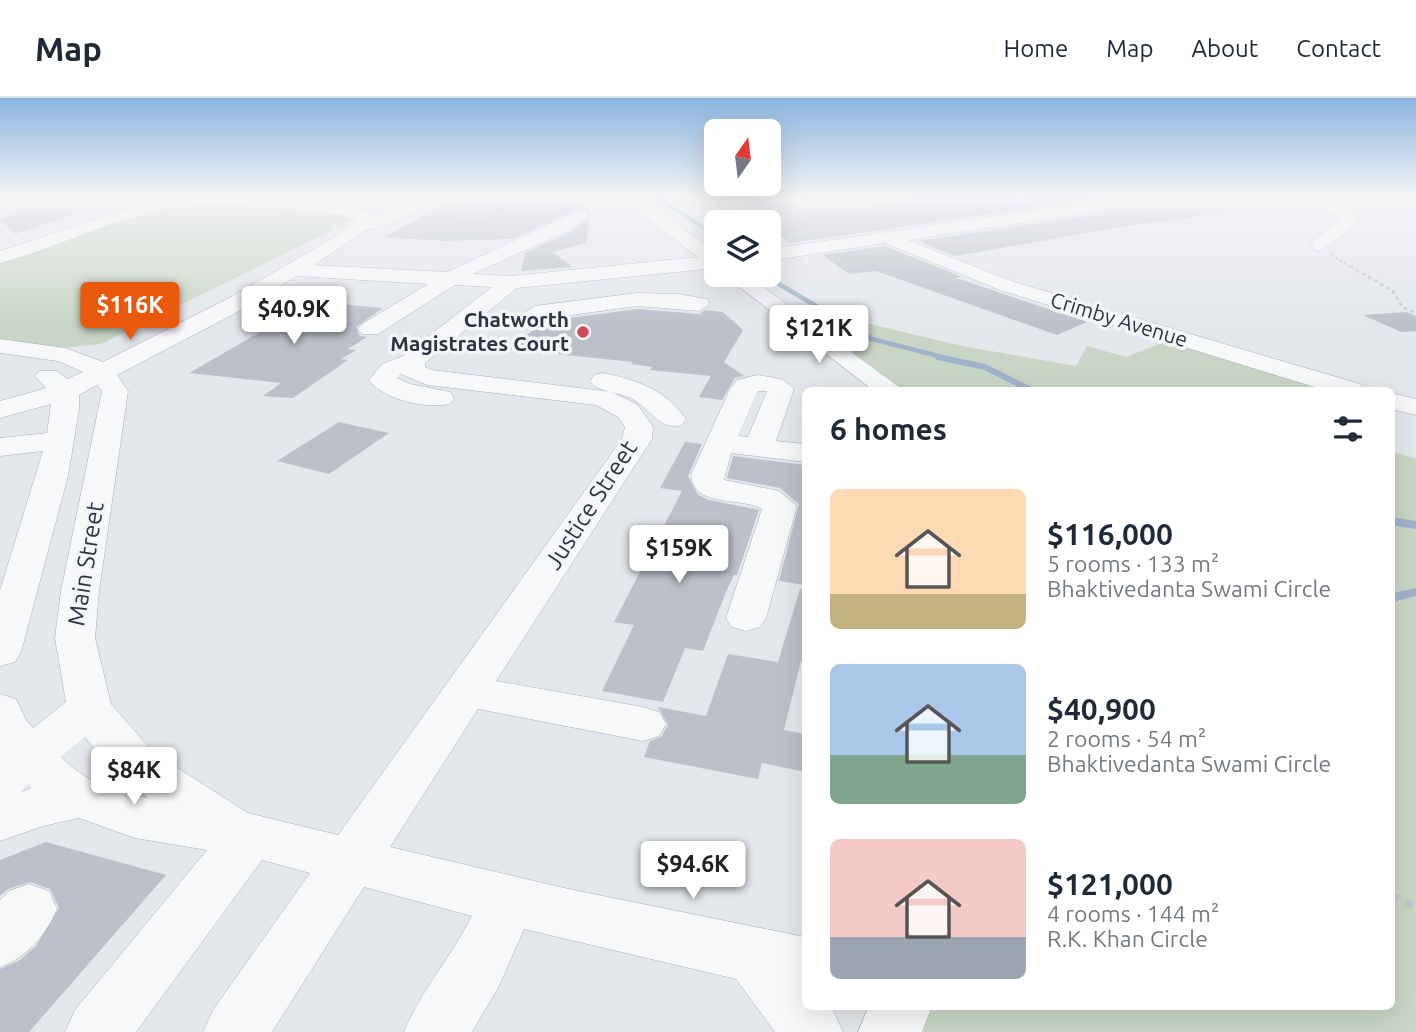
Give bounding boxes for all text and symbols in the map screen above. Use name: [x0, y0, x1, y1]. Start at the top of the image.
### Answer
text: Map: [35, 30, 102, 67]
text: Home: [1003, 35, 1068, 62]
text: Map: [1106, 35, 1153, 62]
text: About: [1191, 35, 1258, 62]
text: Contact: [1296, 35, 1381, 62]
north arrow: [704, 119, 780, 196]
map controls: [704, 119, 781, 287]
button: layers: [704, 210, 781, 287]
pin: $116K: [81, 282, 179, 342]
pin: $40.9K: [237, 286, 351, 346]
street label: Crimby Avenue: [1048, 287, 1191, 351]
text: $116K: [96, 292, 164, 317]
text: $40.9K: [258, 296, 330, 321]
pin: $121K: [770, 306, 868, 365]
place label: Chatworth Magistrates Court: [390, 307, 569, 355]
text: $121K: [785, 315, 853, 340]
marker: Chatworth Magistrates Court: [575, 324, 591, 340]
icon: filters: [1329, 410, 1367, 448]
text: 6 homes: [830, 412, 947, 446]
street label: Justice Street: [539, 435, 643, 574]
street label: Main Street: [62, 499, 109, 628]
icon: home: [886, 517, 970, 601]
text: $116,000: [1047, 517, 1173, 551]
pin: $159K: [630, 526, 728, 585]
text: $159K: [645, 535, 713, 560]
text: 5 rooms · 133 m²: [1047, 551, 1219, 576]
text: Bhaktivedanta Swami Circle: [1047, 576, 1331, 601]
icon: home: [886, 692, 970, 776]
text: $40,900: [1047, 692, 1156, 726]
text: 2 rooms · 54 m²: [1047, 726, 1206, 751]
pin: $84K: [93, 748, 175, 807]
text: Bhaktivedanta Swami Circle: [1047, 751, 1331, 776]
text: $84K: [107, 757, 161, 782]
pin: $94.6K: [636, 842, 750, 901]
text: $94.6K: [657, 851, 729, 876]
icon: home: [886, 867, 970, 951]
text: $121,000: [1047, 867, 1173, 901]
text: 4 rooms · 144 m²: [1047, 901, 1219, 926]
text: R.K. Khan Circle: [1047, 926, 1208, 951]

